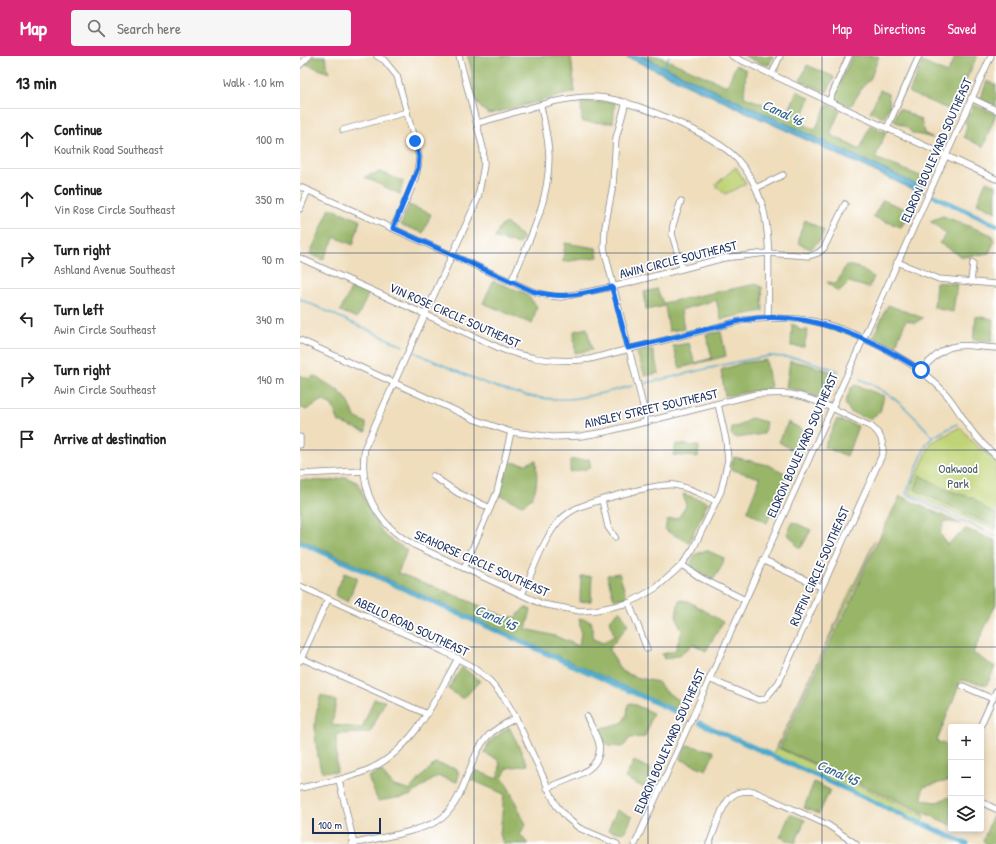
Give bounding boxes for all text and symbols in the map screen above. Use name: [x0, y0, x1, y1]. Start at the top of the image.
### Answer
search box: [71, 10, 351, 46]
text: Map: [20, 15, 47, 41]
icon: search: [85, 17, 107, 39]
text: Search here: [117, 18, 181, 39]
text: Map: [832, 19, 852, 38]
text: Directions: [874, 19, 925, 38]
text: Saved: [947, 19, 976, 38]
text: 13 min: [16, 71, 57, 94]
text: Walk · 1.0 km: [223, 73, 284, 91]
street label: ELDRON BOULEVARD SOUTHEAST: [896, 74, 976, 225]
water label: Canal 46: [760, 94, 808, 130]
text: Continue: [54, 119, 102, 140]
icon: ahead: [16, 128, 38, 150]
text: 100 m: [256, 130, 284, 148]
route end: [406, 132, 424, 150]
text: Koutnik Road Southeast: [54, 140, 163, 158]
text: Continue: [54, 179, 102, 200]
icon: ahead: [16, 188, 38, 210]
text: 350 m: [255, 190, 284, 208]
text: Vin Rose Circle Southeast: [54, 200, 175, 218]
street label: AWIN CIRCLE SOUTHEAST: [617, 235, 740, 282]
text: Turn right: [54, 239, 110, 260]
icon: right: [16, 248, 38, 270]
text: 90 m: [262, 250, 284, 268]
text: Ashland Avenue Southeast: [54, 260, 175, 278]
street label: VIN ROSE CIRCLE SOUTHEAST: [387, 278, 524, 352]
text: Turn left: [54, 299, 104, 320]
icon: left: [16, 308, 38, 330]
text: 340 m: [256, 310, 284, 328]
text: Awin Circle Southeast: [54, 320, 156, 338]
text: Turn right: [54, 359, 110, 380]
route start: [912, 361, 930, 379]
icon: right: [16, 368, 38, 390]
street label: ELDRON BOULEVARD SOUTHEAST: [762, 369, 842, 520]
text: 140 m: [257, 370, 284, 388]
text: Awin Circle Southeast: [54, 380, 156, 398]
street label: AINSLEY STREET SOUTHEAST: [582, 384, 721, 432]
icon: arrive: [16, 428, 38, 450]
text: Arrive at destination: [54, 428, 166, 449]
park label: Oakwood Park: [938, 459, 978, 492]
street label: RUFFIN CIRCLE SOUTHEAST: [785, 502, 854, 629]
street label: SEAHORSE CIRCLE SOUTHEAST: [412, 525, 553, 601]
street label: ABELLO ROAD SOUTHEAST: [352, 592, 473, 661]
water label: Canal 45: [472, 600, 521, 635]
street label: ELDRON BOULEVARD SOUTHEAST: [629, 665, 709, 816]
map controls: [948, 724, 984, 832]
button: +: [948, 724, 984, 760]
water label: Canal 45: [814, 755, 863, 790]
button: −: [948, 760, 984, 796]
button: layers: [948, 796, 984, 832]
scale bar: [312, 816, 381, 835]
text: 100 m: [318, 818, 342, 832]

